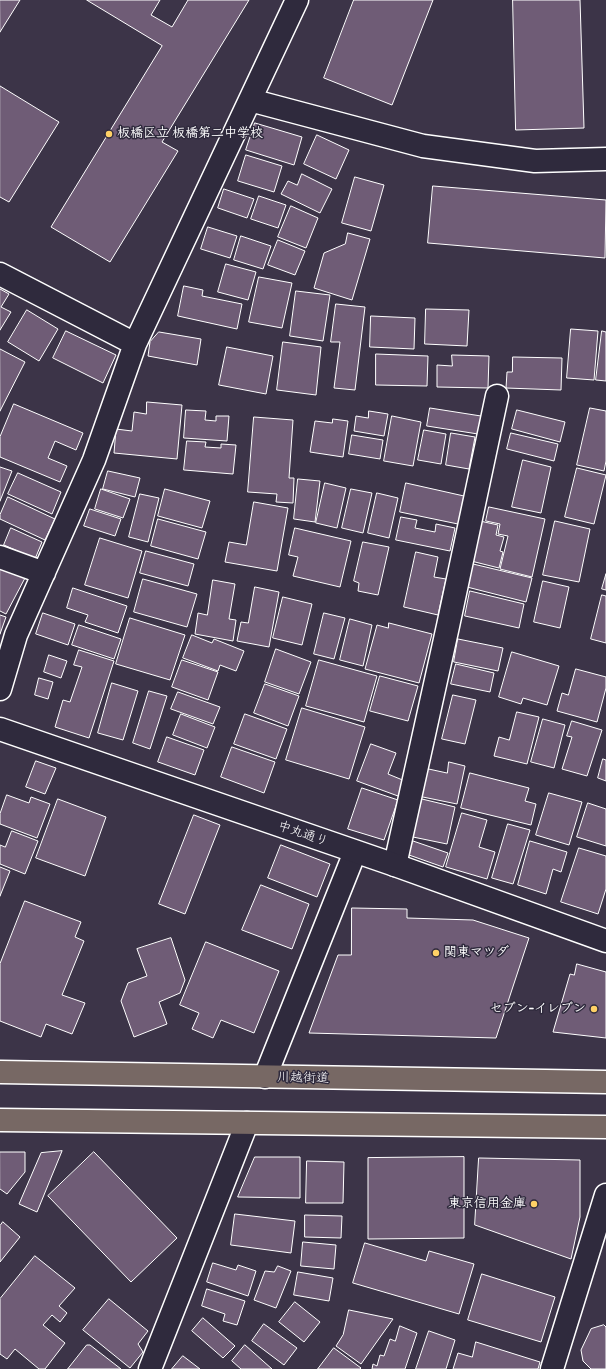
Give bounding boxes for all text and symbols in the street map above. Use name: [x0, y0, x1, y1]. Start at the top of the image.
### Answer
place label: 板橋区立 板橋第二中学校: [117, 126, 263, 142]
marker: 板橋区立 板橋第二中学校: [104, 129, 114, 139]
street label: 中丸通り: [276, 818, 330, 850]
place label: 関東マツダ: [444, 945, 509, 961]
marker: 関東マツダ: [431, 948, 441, 958]
place label: セブン-イレブン: [490, 1001, 586, 1017]
marker: セブン-イレブン: [589, 1004, 599, 1014]
street label: 川越街道: [277, 1070, 329, 1086]
place label: 東京信用金庫: [448, 1196, 526, 1212]
marker: 東京信用金庫: [529, 1199, 539, 1209]

